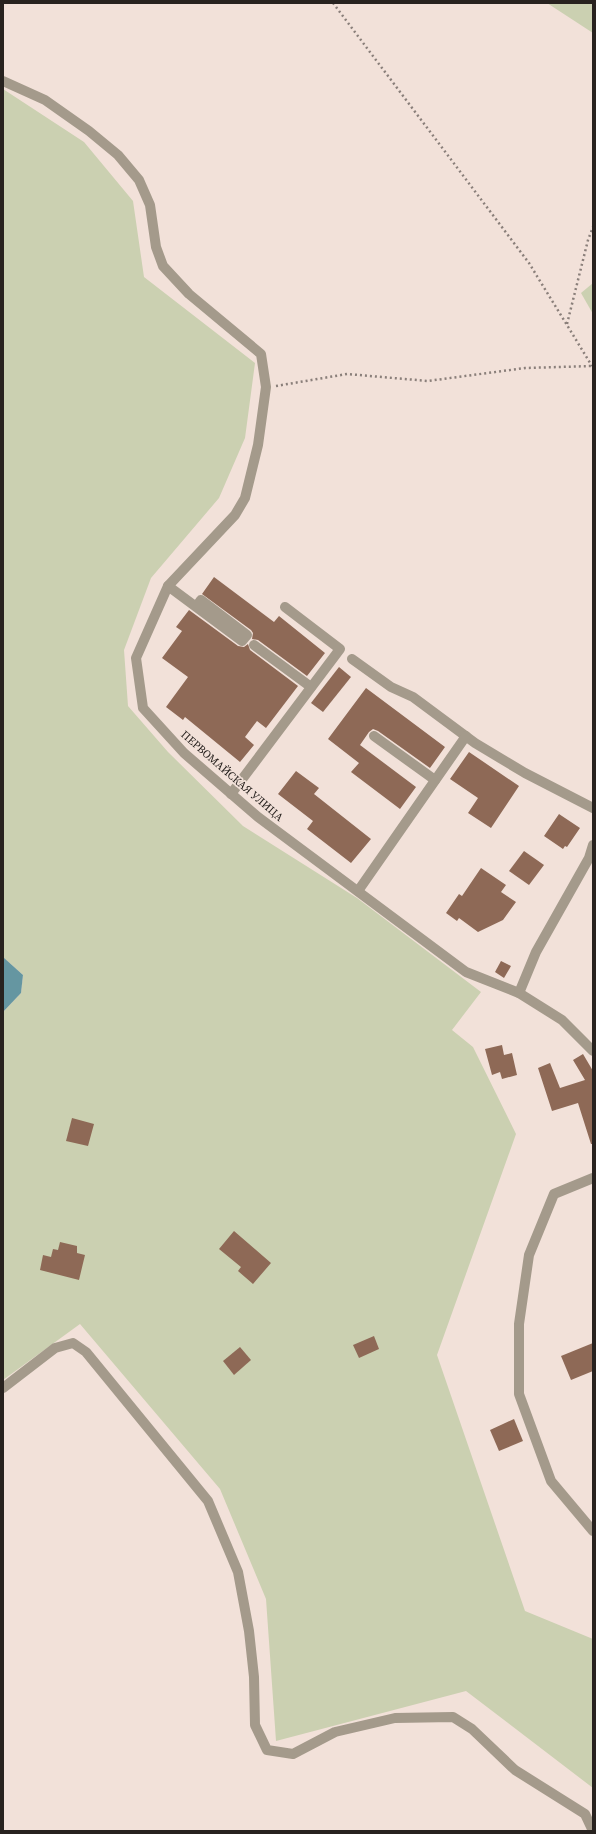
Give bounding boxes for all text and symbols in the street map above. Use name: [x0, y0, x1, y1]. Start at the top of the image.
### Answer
street label: ПЕРВОМАЙСКАЯ УЛИЦА: [178, 727, 287, 825]

